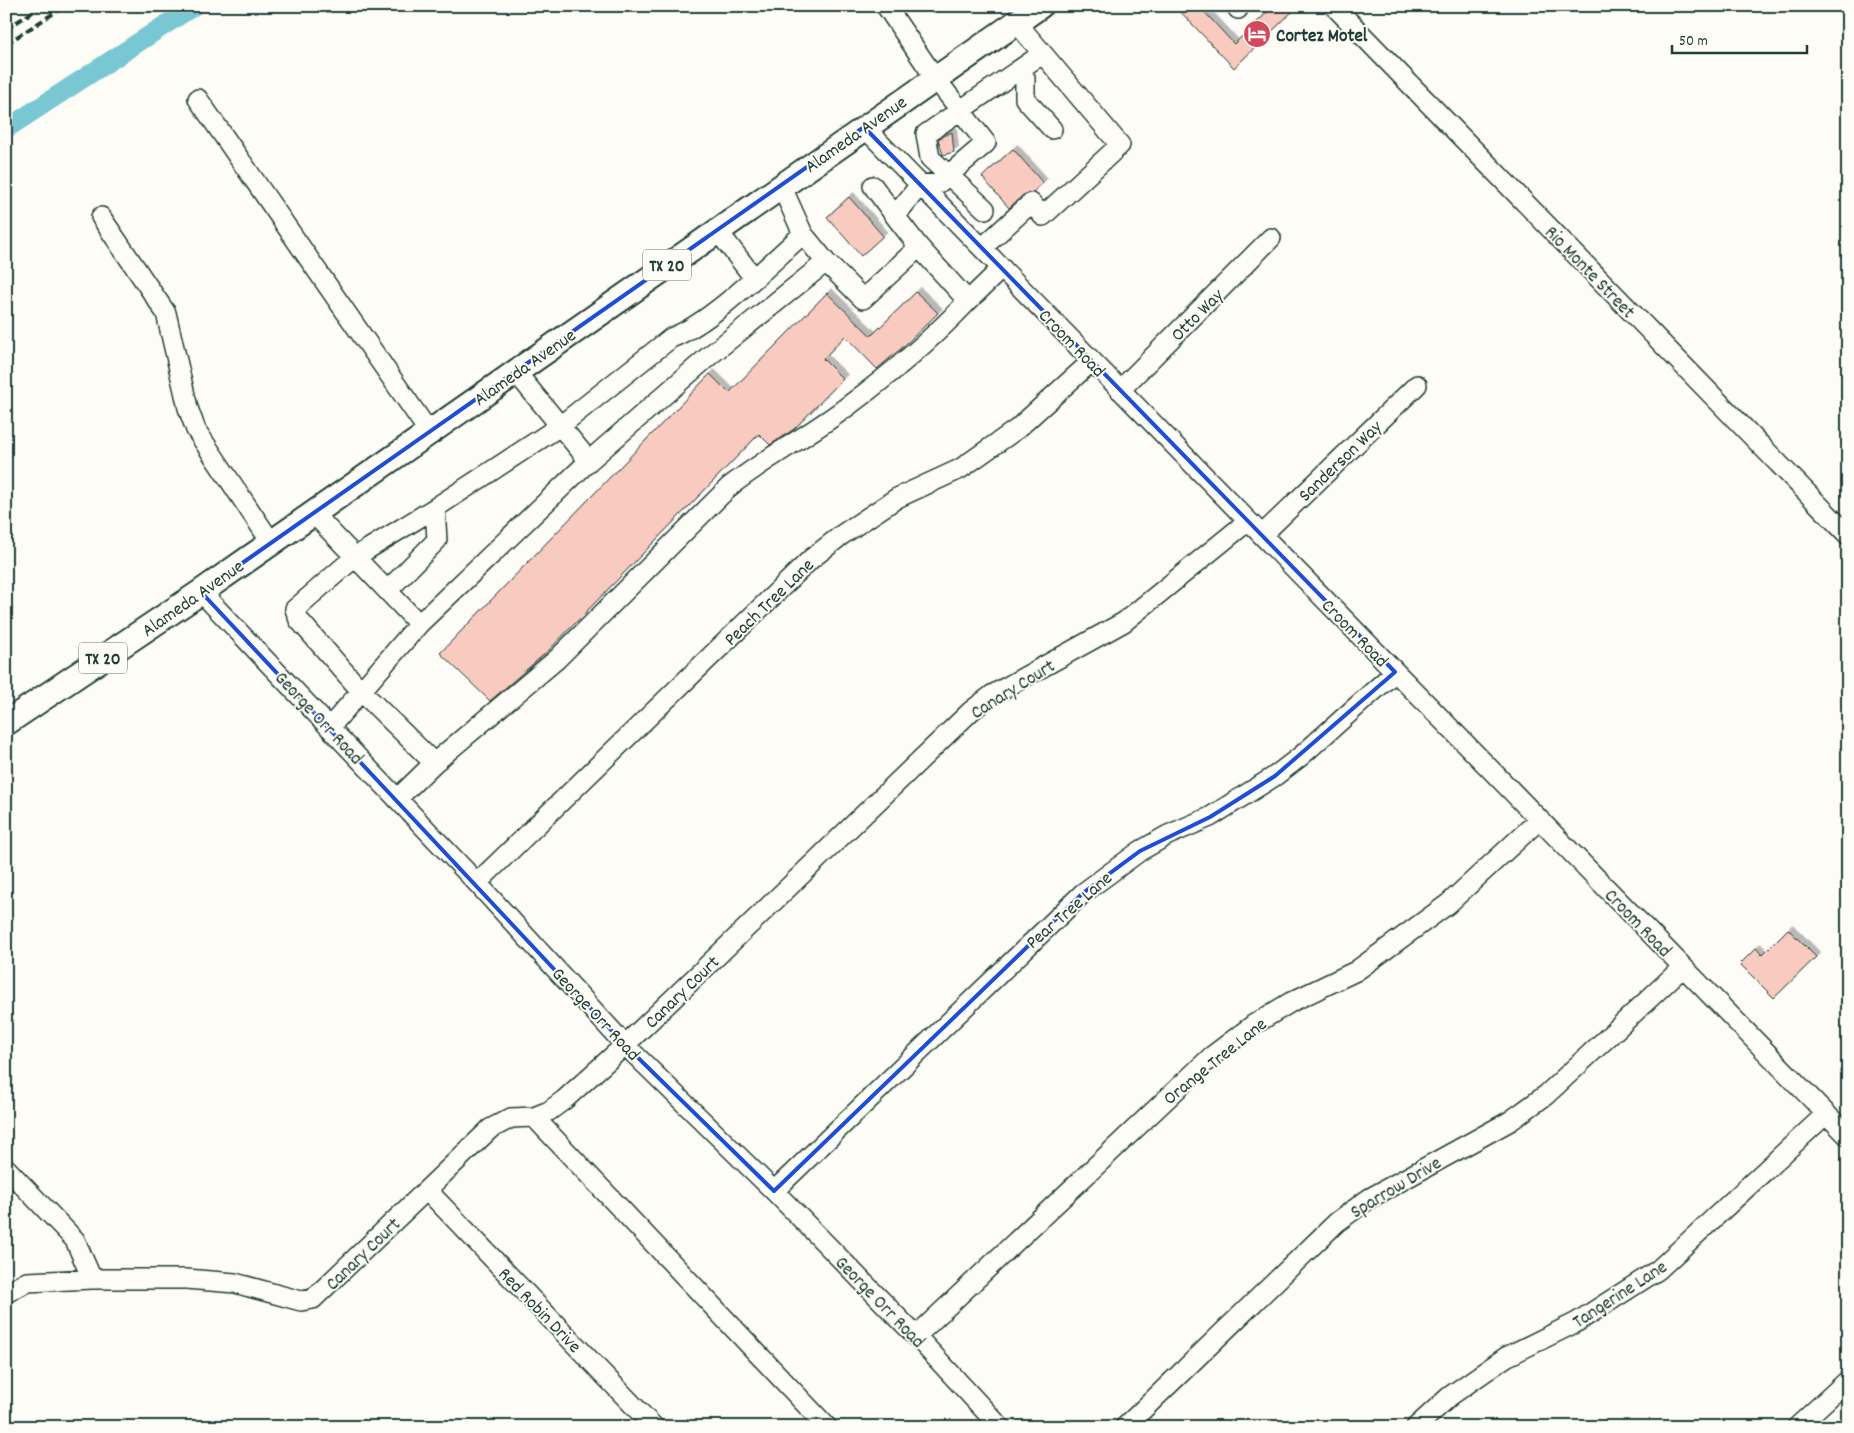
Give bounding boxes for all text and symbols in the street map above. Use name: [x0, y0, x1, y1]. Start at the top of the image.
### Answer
hotel icon: Cortez Motel: [1242, 19, 1272, 49]
scale bar: [1672, 22, 1806, 54]
place label: Cortez Motel: [1276, 24, 1368, 51]
text: 50 m: [1679, 31, 1708, 53]
street label: Alameda Avenue: [800, 91, 914, 181]
street label: Rio Monte Street: [1537, 221, 1640, 326]
road number: TX 20: [643, 250, 691, 280]
street label: Otto Way: [1166, 284, 1231, 349]
street label: Croom Road: [1031, 304, 1110, 385]
street label: Alameda Avenue: [469, 324, 583, 414]
street label: Sanderson Way: [1293, 415, 1390, 510]
street label: Peach Tree Lane: [719, 553, 822, 654]
street label: Alameda Avenue: [137, 555, 251, 645]
street label: Croom Road: [1314, 594, 1393, 675]
road number: TX 20: [79, 642, 127, 674]
street label: Canary Court: [966, 654, 1061, 728]
street label: George Orr Road: [267, 667, 368, 772]
street label: Pear Tree Lane: [1021, 866, 1119, 957]
street label: Croom Road: [1597, 884, 1676, 965]
street label: Canary Court: [640, 951, 727, 1036]
street label: George Orr Road: [544, 963, 645, 1068]
street label: Orange Tree Lane: [1159, 1013, 1274, 1113]
street label: Sparrow Drive: [1346, 1151, 1447, 1227]
street label: Canary Court: [321, 1213, 408, 1298]
street label: George Orr Road: [827, 1251, 930, 1356]
street label: Tangerine Lane: [1568, 1255, 1673, 1337]
street label: Red Robin Drive: [491, 1262, 586, 1360]

